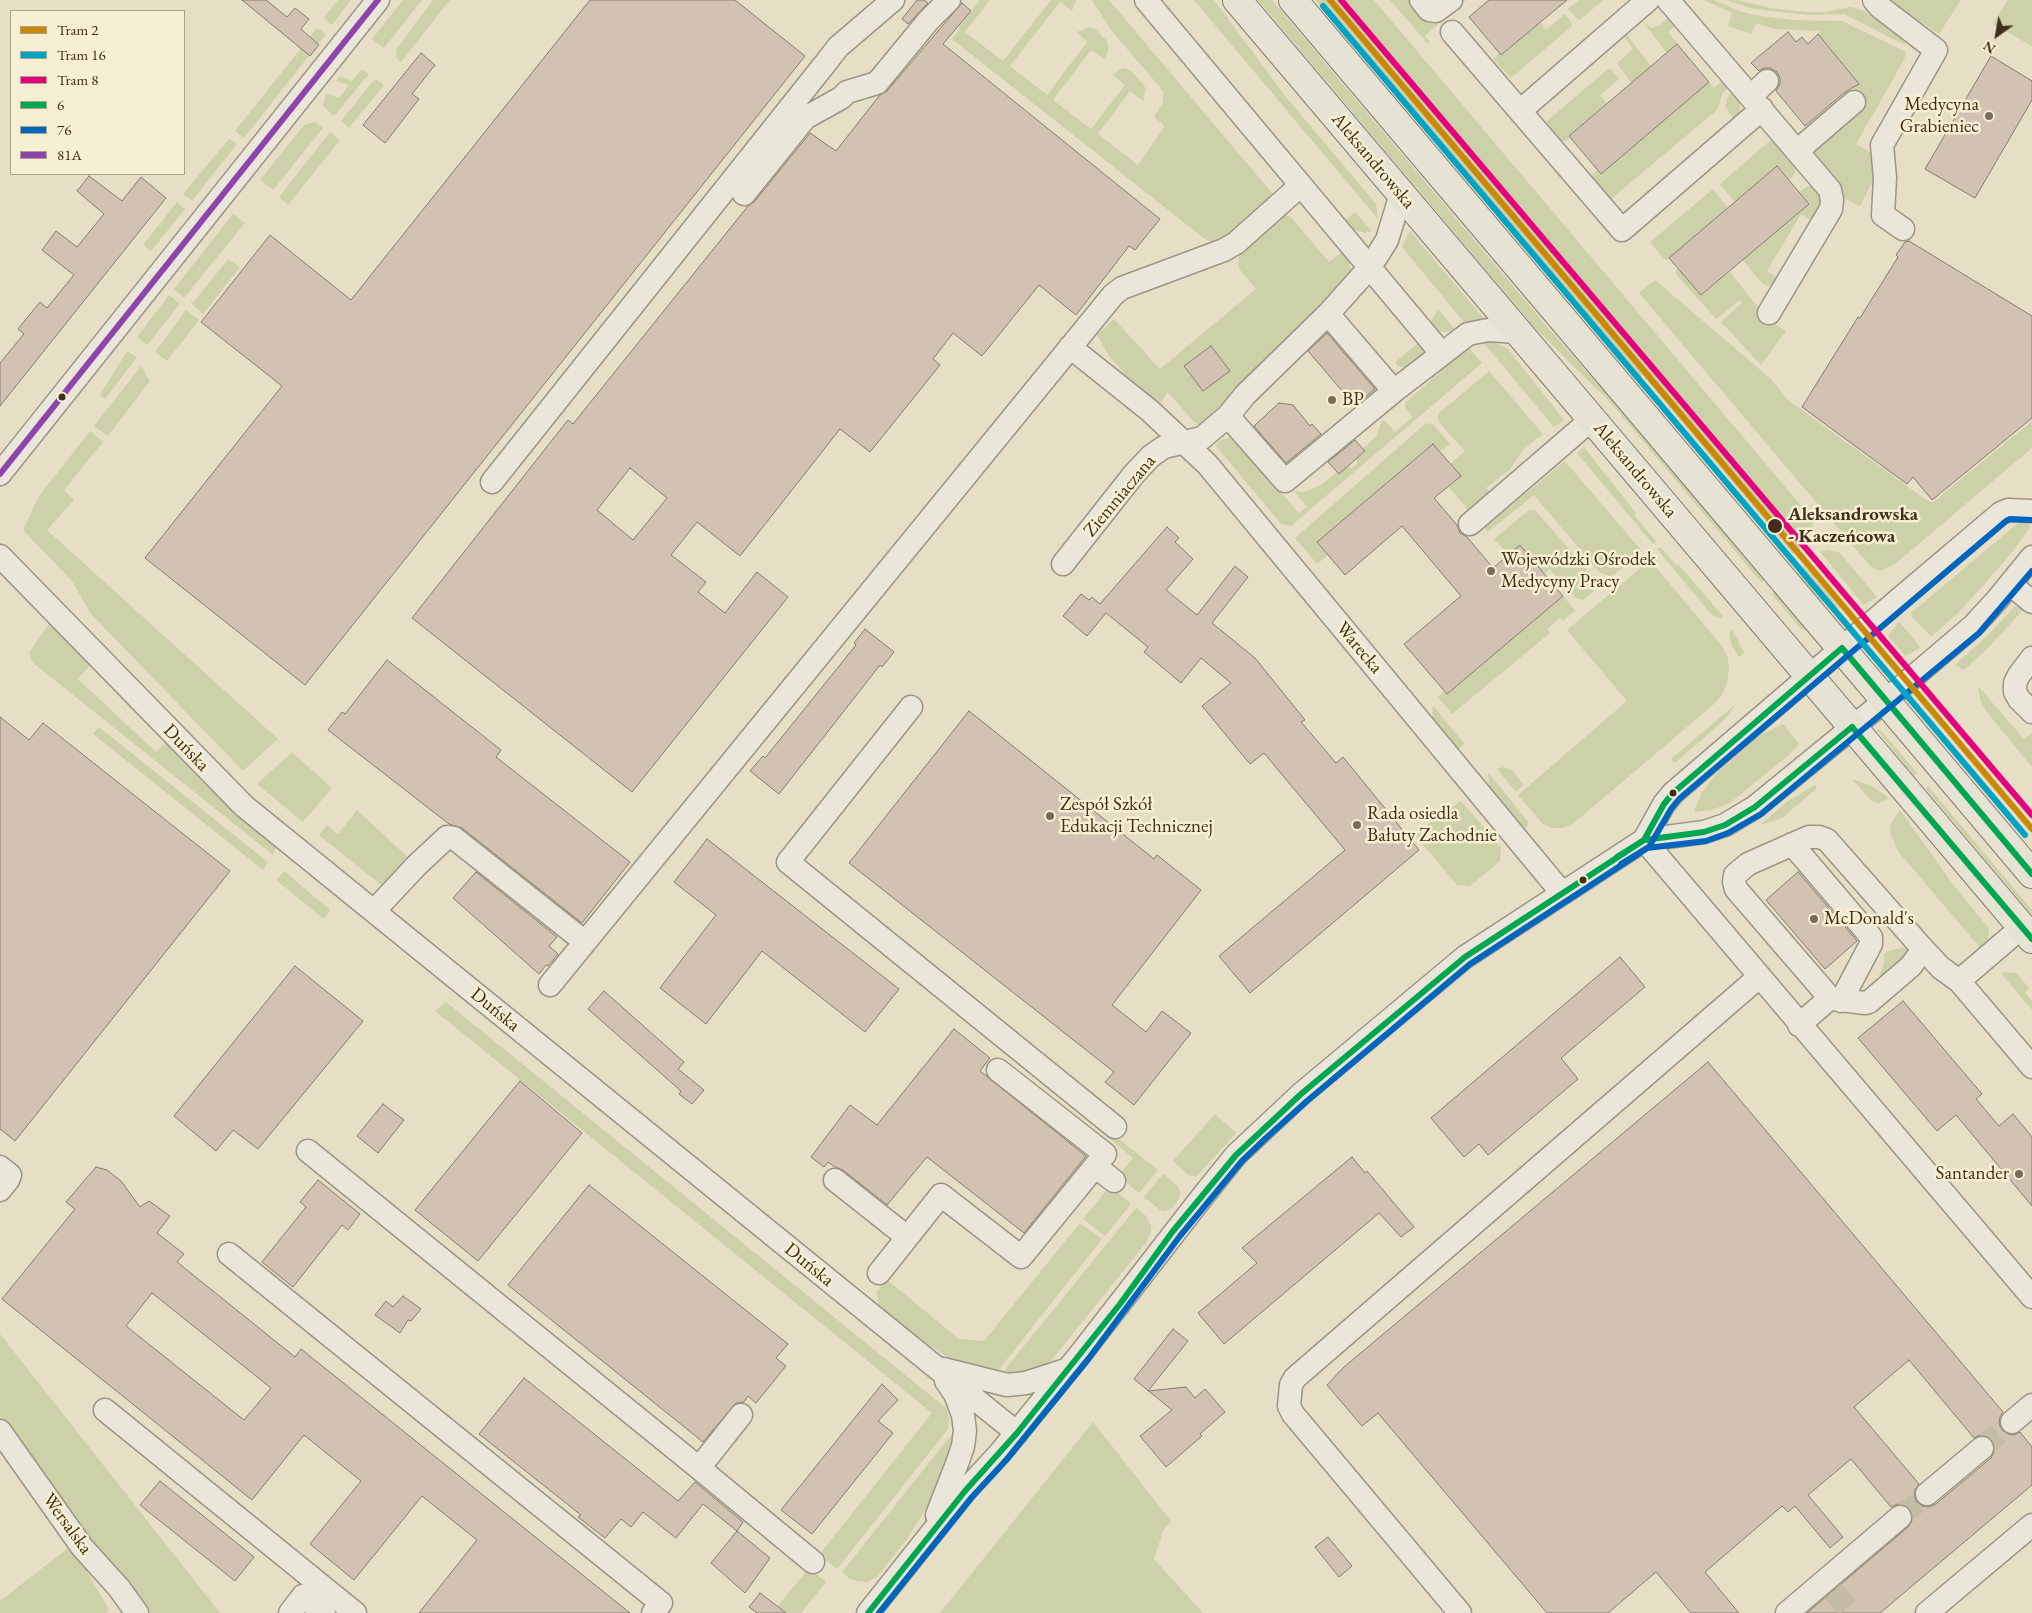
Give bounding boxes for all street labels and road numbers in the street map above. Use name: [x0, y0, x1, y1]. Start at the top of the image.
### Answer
street label: Aleksandrowska: [1326, 108, 1420, 214]
street label: Aleksandrowska: [1588, 417, 1682, 523]
street label: Ziemniaczana: [1079, 450, 1161, 542]
street label: Warecka: [1331, 617, 1387, 679]
street label: Duńska: [158, 720, 214, 776]
street label: Duńska: [466, 983, 524, 1037]
street label: Duńska: [780, 1238, 838, 1292]
street label: Wersalska: [37, 1489, 97, 1559]

